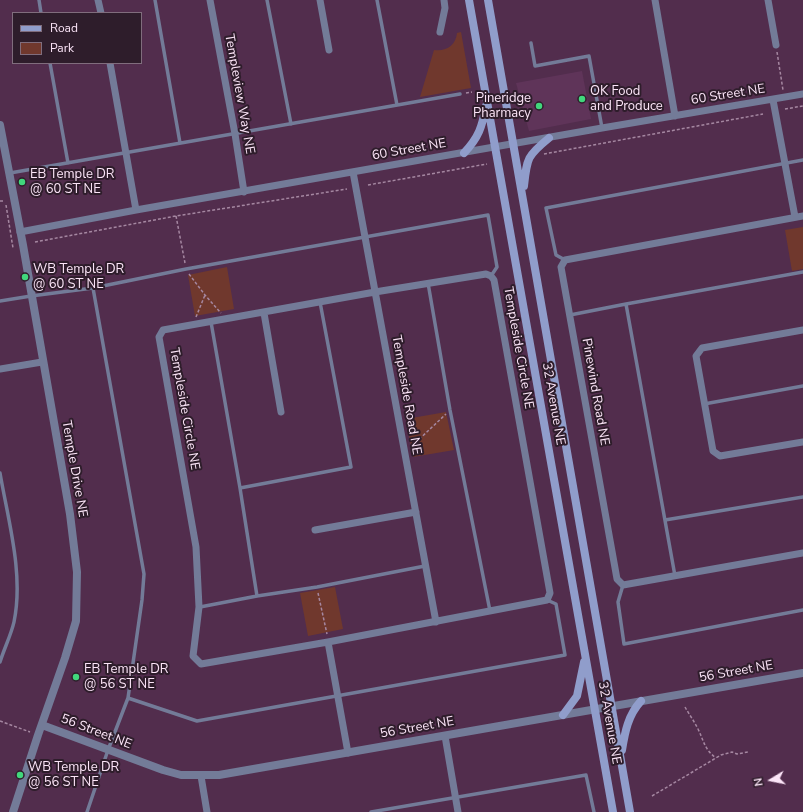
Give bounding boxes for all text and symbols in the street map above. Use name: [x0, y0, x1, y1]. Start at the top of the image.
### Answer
legend: [12, 12, 142, 64]
text: Road: [50, 20, 78, 36]
street label: Templeview Way NE: [221, 33, 257, 155]
text: Park: [50, 40, 74, 56]
street label: 60 Street NE: [690, 81, 766, 109]
place label: OK Food and Produce: [590, 84, 663, 115]
place label: Pineridge Pharmacy: [473, 91, 531, 122]
marker: OK Food and Produce: [577, 94, 587, 104]
marker: Pineridge Pharmacy: [534, 101, 544, 111]
street label: 60 Street NE: [371, 136, 447, 164]
place label: EB Temple DR @ 60 ST NE: [30, 167, 115, 198]
marker: EB Temple DR @ 60 ST NE: [17, 177, 27, 187]
place label: WB Temple DR @ 60 ST NE: [33, 262, 124, 293]
marker: WB Temple DR @ 60 ST NE: [20, 272, 30, 282]
street label: Templeside Circle NE: [500, 286, 536, 410]
street label: Templeside Road NE: [388, 334, 424, 456]
street label: Pinewind Road NE: [578, 337, 612, 447]
street label: Templeside Circle NE: [166, 347, 202, 471]
street label: 32 Avenue NE: [538, 361, 568, 447]
street label: Temple Drive NE: [58, 419, 90, 519]
street label: 56 Street NE: [698, 658, 774, 686]
place label: EB Temple DR @ 56 ST NE: [84, 662, 169, 693]
marker: EB Temple DR @ 56 ST NE: [71, 672, 81, 682]
street label: 32 Avenue NE: [594, 680, 624, 766]
street label: 56 Street NE: [58, 711, 134, 753]
street label: 56 Street NE: [379, 714, 455, 742]
place label: WB Temple DR @ 56 ST NE: [28, 760, 119, 791]
north arrow: [751, 760, 791, 800]
marker: WB Temple DR @ 56 ST NE: [15, 770, 25, 780]
text: N: [751, 777, 767, 788]

